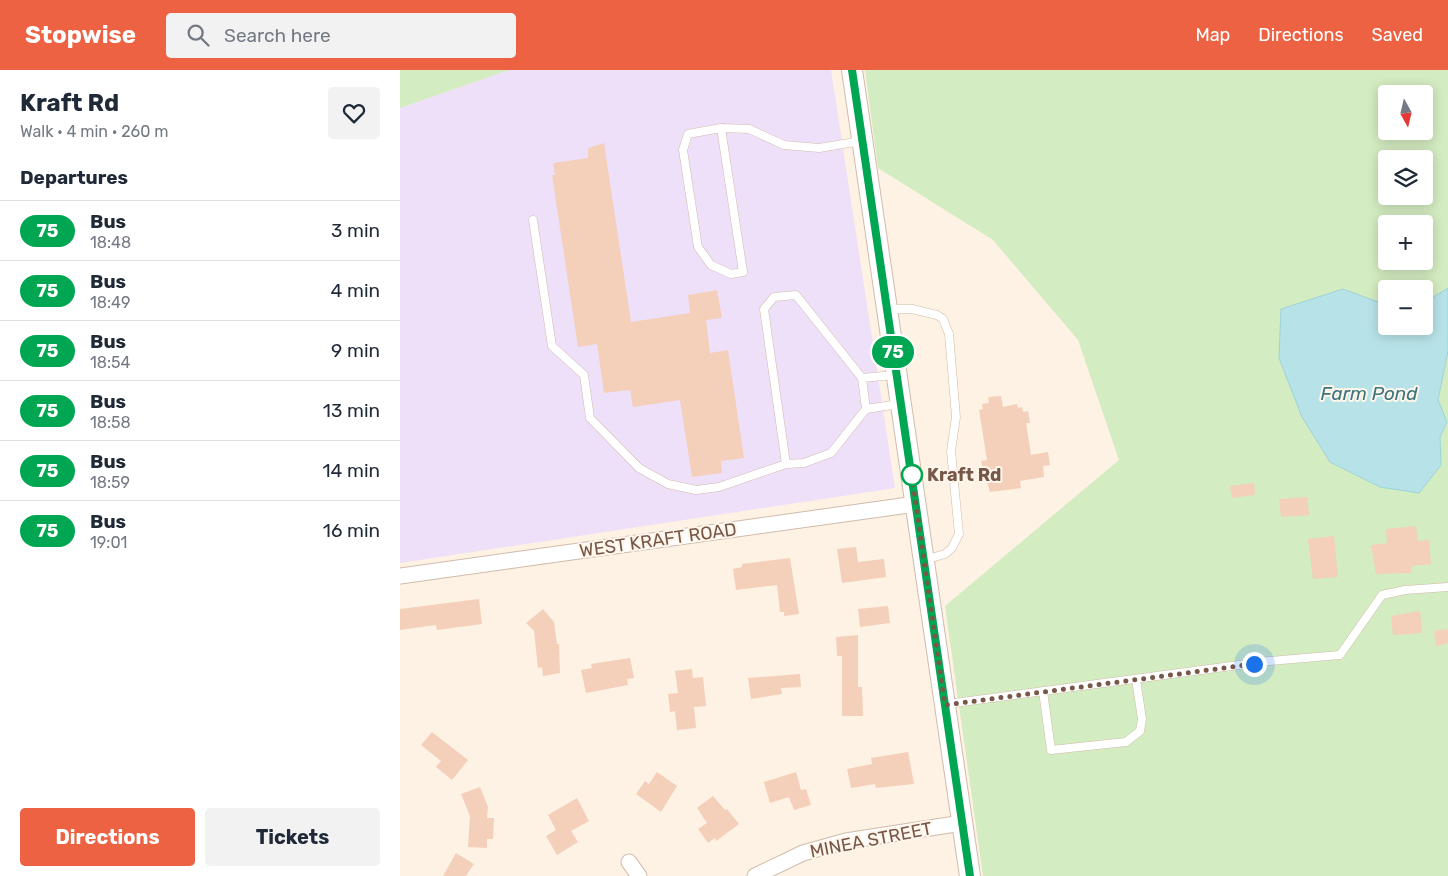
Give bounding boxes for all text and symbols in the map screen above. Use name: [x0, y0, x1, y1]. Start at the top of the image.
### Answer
search box: [166, 13, 516, 58]
text: Stopwise: [25, 21, 136, 49]
icon: search: [184, 21, 212, 49]
text: Search here: [224, 24, 331, 47]
text: Map: [1195, 24, 1230, 46]
text: Directions: [1258, 24, 1344, 46]
text: Saved: [1372, 24, 1423, 46]
north arrow: [1378, 85, 1432, 140]
map controls: [1378, 85, 1433, 335]
button: heart: [328, 87, 380, 139]
text: Kraft Rd: [20, 89, 119, 117]
text: Walk · 4 min · 260 m: [20, 122, 169, 141]
button: layers: [1378, 150, 1433, 205]
text: Departures: [20, 166, 128, 189]
text: Bus: [90, 210, 126, 233]
button: +: [1378, 215, 1433, 270]
text: 3 min: [331, 219, 380, 242]
text: 75: [37, 220, 58, 242]
text: 18:48: [90, 233, 131, 252]
text: Bus: [90, 270, 126, 293]
text: 4 min: [331, 279, 380, 302]
text: 75: [37, 280, 58, 302]
button: −: [1378, 280, 1433, 335]
text: 18:49: [90, 293, 130, 312]
text: Bus: [90, 330, 126, 353]
line badge: 75: [870, 336, 916, 368]
text: 9 min: [331, 339, 380, 362]
text: 75: [37, 340, 58, 362]
text: 75: [882, 341, 904, 363]
text: 18:54: [90, 353, 131, 372]
water label: Farm Pond: [1320, 382, 1418, 405]
text: Bus: [90, 390, 126, 413]
text: 13 min: [323, 399, 380, 422]
text: 75: [37, 400, 58, 422]
text: 18:58: [90, 413, 131, 432]
text: Bus: [90, 450, 126, 473]
text: 14 min: [322, 459, 380, 482]
text: 75: [37, 460, 58, 482]
marker: Kraft Rd: [901, 464, 923, 486]
place label: Kraft Rd: [927, 464, 1001, 486]
text: 18:59: [90, 473, 130, 492]
text: Bus: [90, 510, 126, 533]
street label: WEST KRAFT ROAD: [578, 518, 738, 562]
text: 16 min: [323, 519, 380, 542]
text: 75: [37, 520, 58, 542]
text: 19:01: [90, 533, 127, 552]
your location: [1242, 652, 1267, 677]
button: Directions: [20, 808, 195, 866]
button: Tickets: [205, 808, 380, 866]
street label: MINEA STREET: [808, 817, 934, 863]

